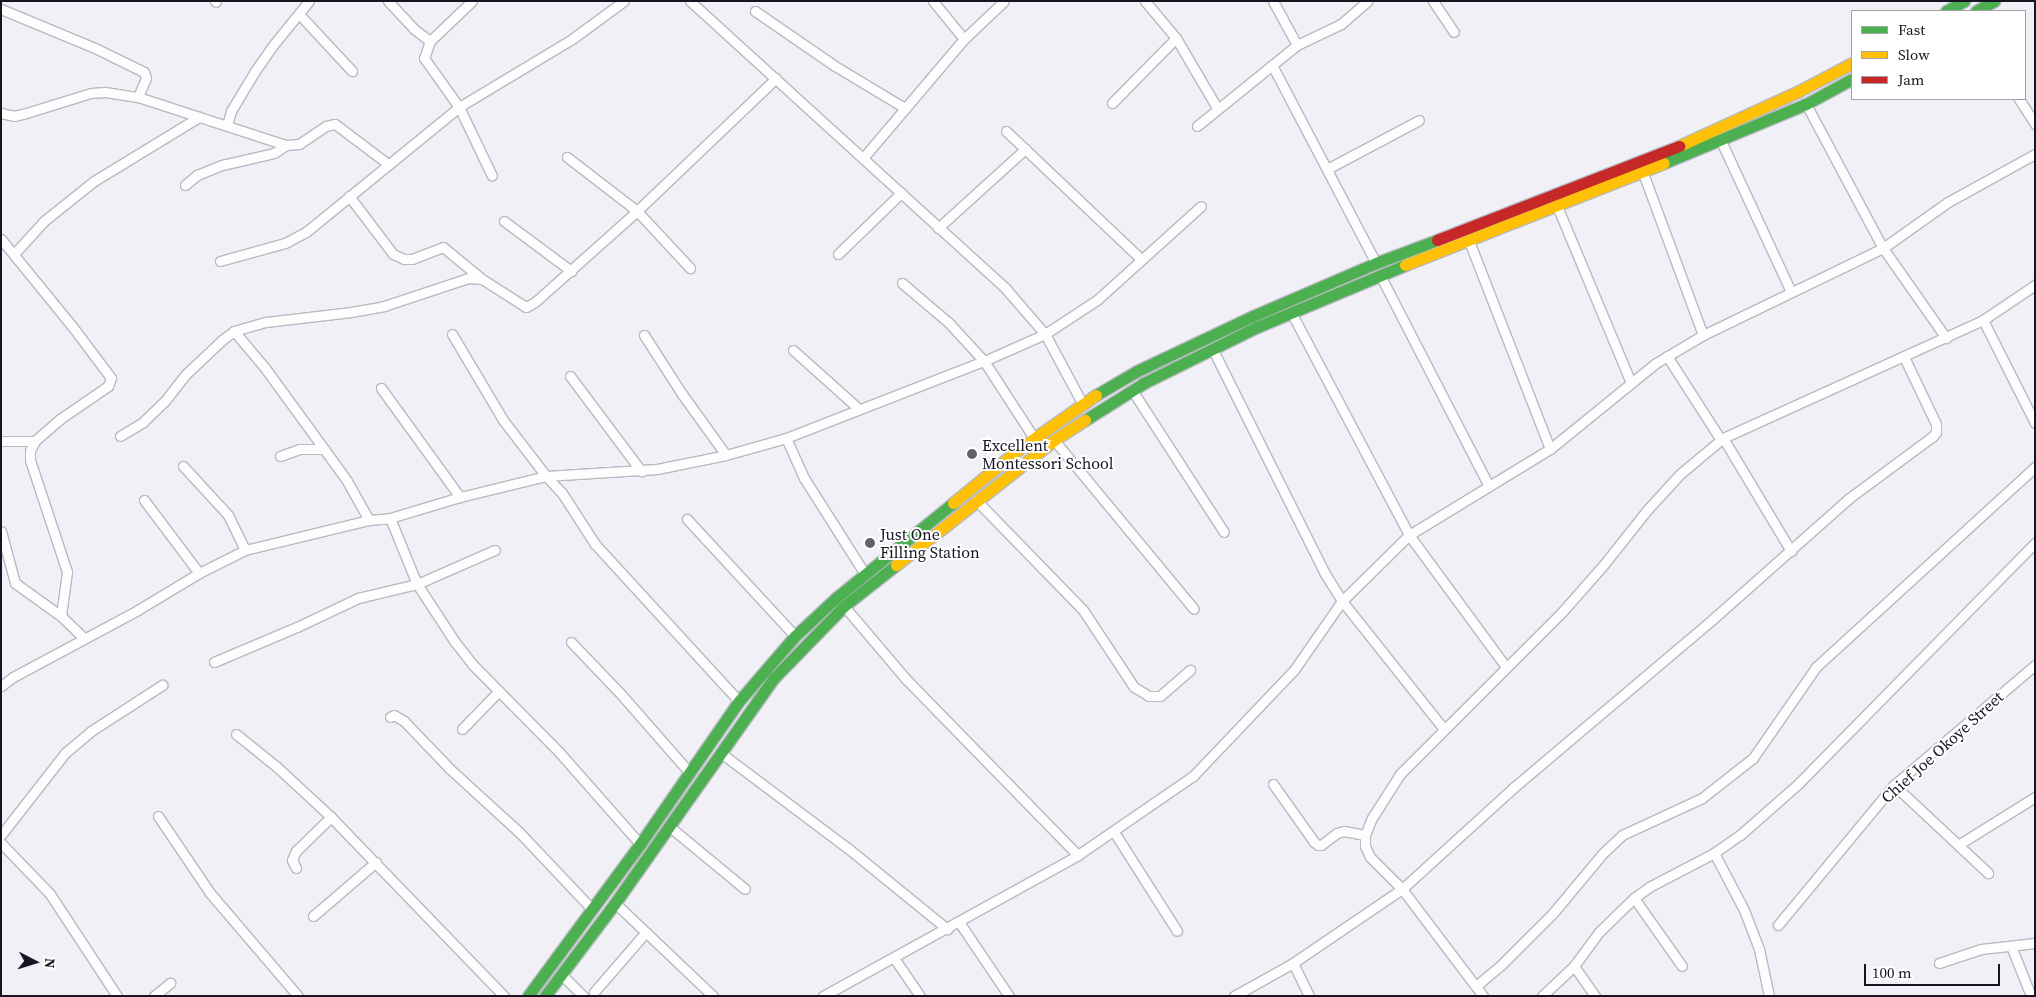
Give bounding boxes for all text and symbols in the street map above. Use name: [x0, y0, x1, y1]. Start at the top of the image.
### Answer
legend: [1851, 10, 2026, 100]
text: Fast: [1898, 19, 1925, 40]
text: Slow: [1898, 44, 1930, 65]
text: Jam: [1898, 69, 1924, 90]
place label: Excellent Montessori School: [982, 435, 1113, 473]
marker: Excellent Montessori School: [966, 448, 978, 460]
place label: Just One Filling Station: [880, 524, 980, 562]
marker: Just One Filling Station: [864, 537, 876, 549]
street label: Chief Joe Okoye Street: [1877, 687, 2007, 807]
north arrow: [10, 937, 60, 987]
scale bar: [1866, 954, 2002, 986]
text: N: [40, 957, 60, 969]
text: 100 m: [1872, 962, 1912, 983]

